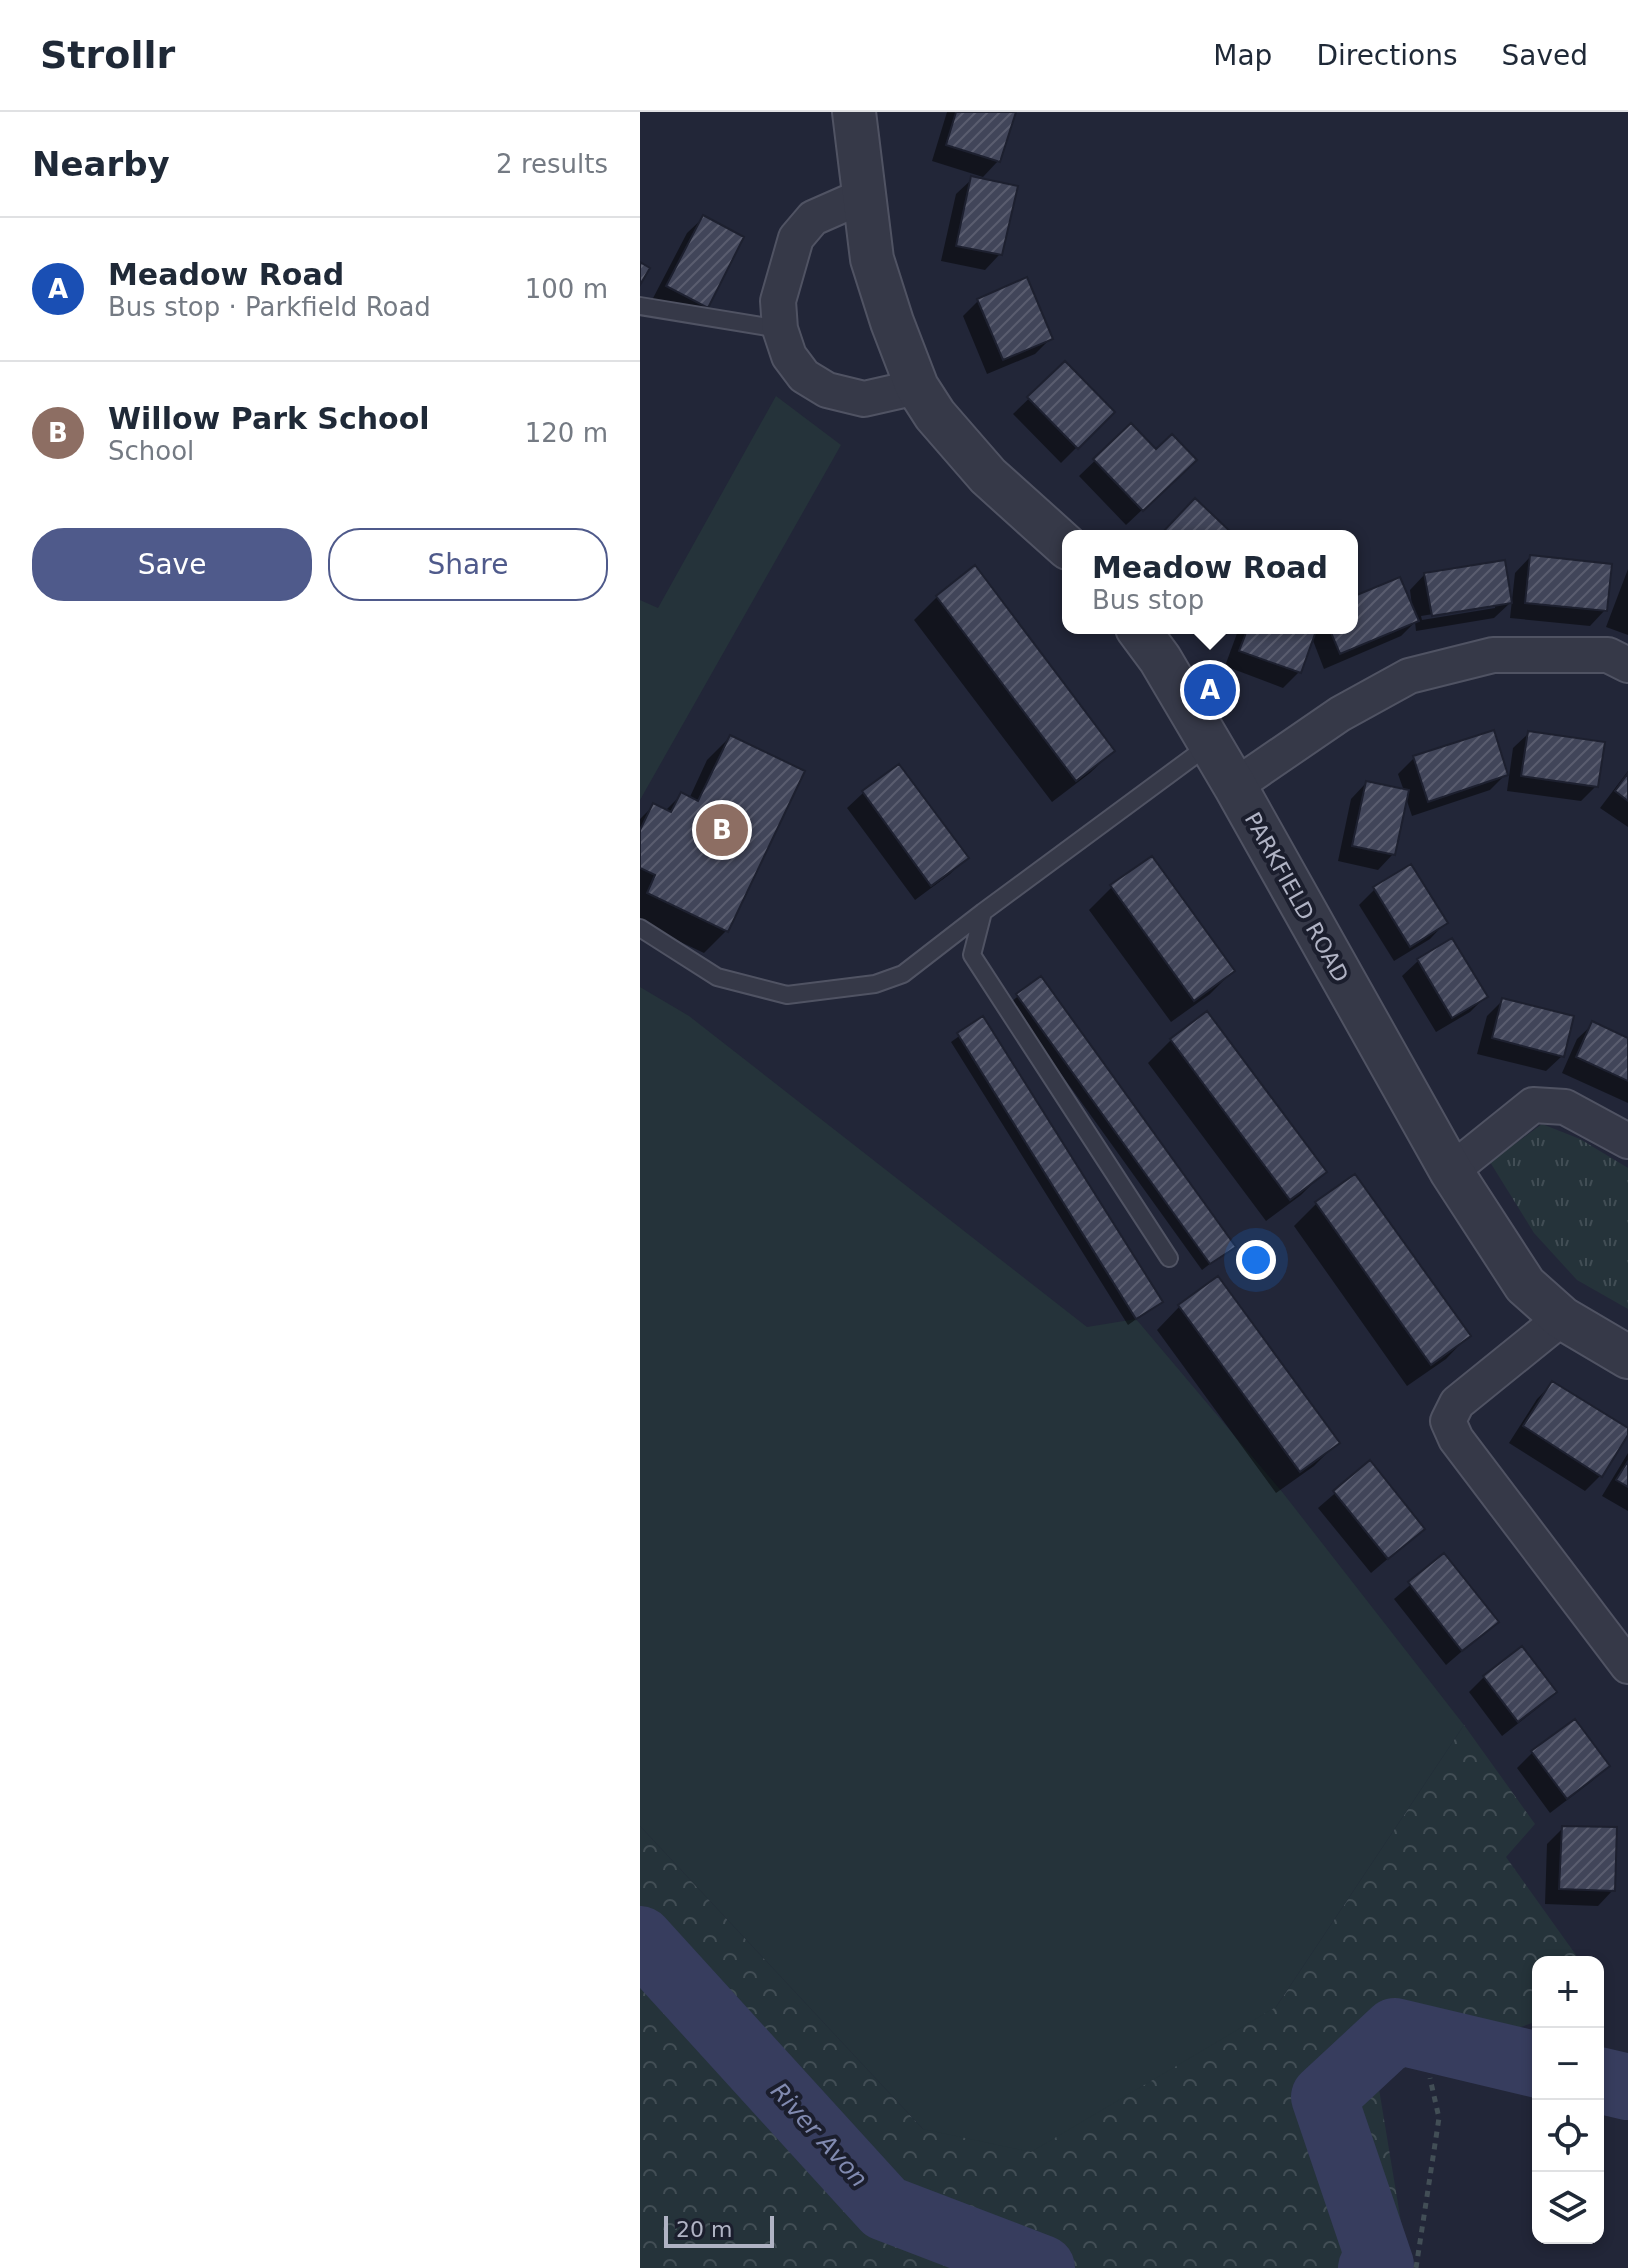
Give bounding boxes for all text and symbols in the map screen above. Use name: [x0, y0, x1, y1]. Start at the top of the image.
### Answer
text: Strollr: [40, 33, 175, 77]
text: Map: [1213, 39, 1272, 72]
text: Directions: [1316, 39, 1457, 72]
text: Saved: [1501, 39, 1588, 72]
text: Nearby: [32, 144, 170, 184]
text: 2 results: [496, 149, 608, 179]
text: Meadow Road: [108, 257, 344, 292]
text: A: [48, 274, 68, 304]
text: 100 m: [525, 274, 608, 304]
text: Bus stop · Parkfield Road: [108, 292, 431, 322]
text: Willow Park School: [108, 401, 430, 436]
text: B: [48, 418, 68, 448]
text: 120 m: [525, 418, 608, 448]
text: School: [108, 436, 194, 466]
button: Save: [32, 528, 312, 601]
button: Share: [328, 528, 608, 601]
popup: [1062, 530, 1358, 634]
text: Meadow Road: [1092, 550, 1328, 585]
text: Bus stop: [1092, 585, 1204, 615]
pin: A: [1184, 660, 1236, 720]
pin: B: [696, 800, 748, 860]
street label: PARKFIELD ROAD: [1240, 808, 1354, 986]
your location: [1236, 1240, 1276, 1280]
map controls: [1532, 1956, 1604, 2244]
button: +: [1532, 1956, 1604, 2028]
button: −: [1532, 2028, 1604, 2100]
water label: River Avon: [765, 2077, 873, 2193]
button: locate: [1532, 2100, 1604, 2172]
button: layers: [1532, 2172, 1604, 2244]
scale bar: [664, 2212, 774, 2248]
text: 20 m: [676, 2217, 732, 2242]

